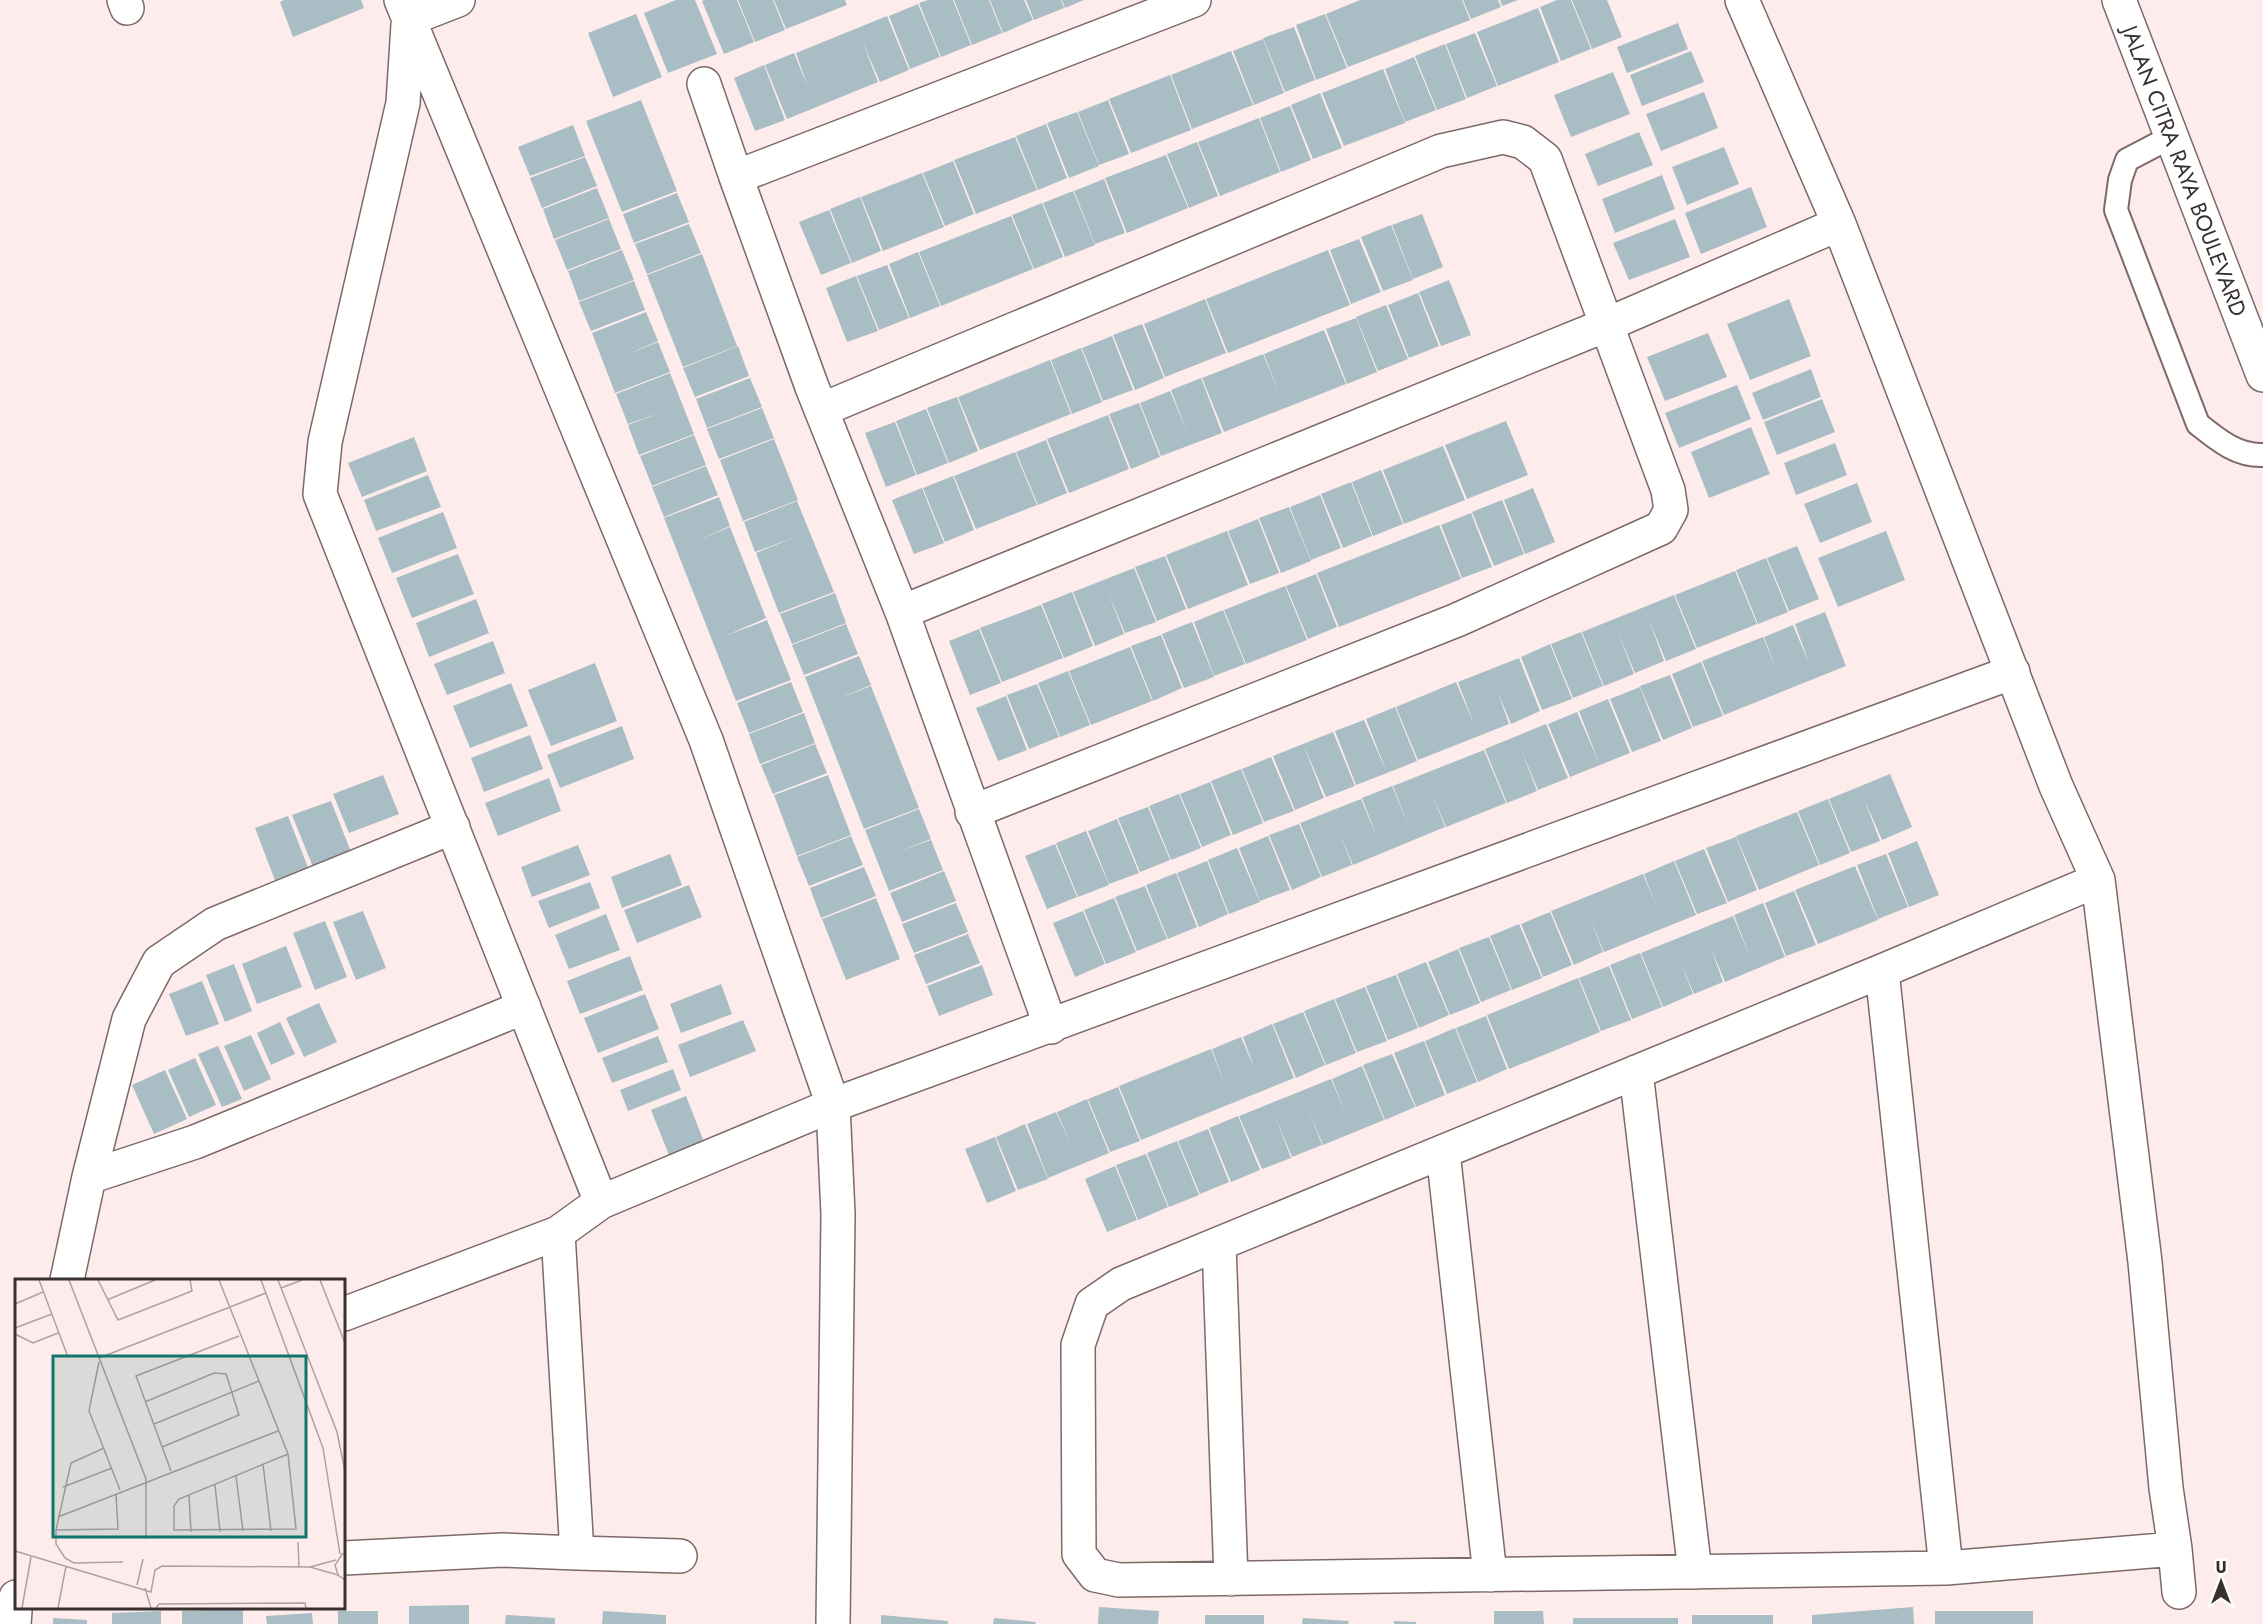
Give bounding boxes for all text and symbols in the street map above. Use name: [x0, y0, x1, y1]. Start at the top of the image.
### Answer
street label: JALAN CITRA RAYA BOULEVARD: [2113, 18, 2255, 321]
inset map: [15, 1279, 345, 1609]
north arrow: [2191, 1552, 2251, 1612]
text: U: [2215, 1556, 2227, 1579]

